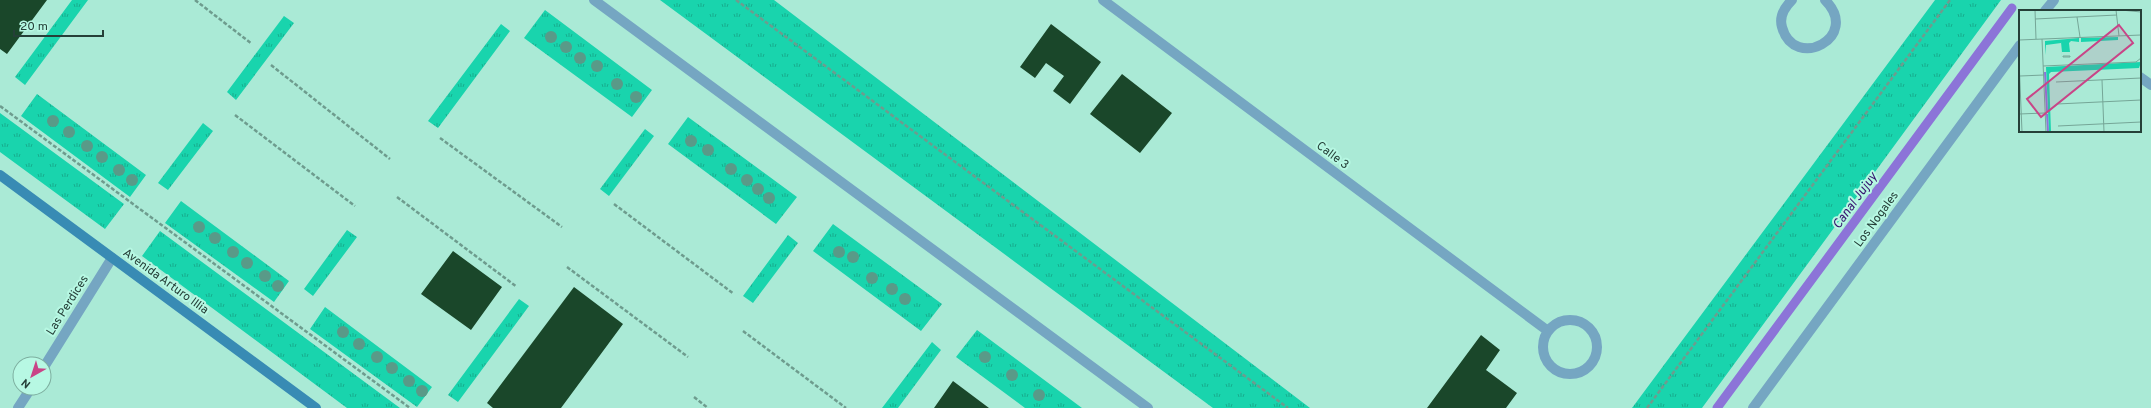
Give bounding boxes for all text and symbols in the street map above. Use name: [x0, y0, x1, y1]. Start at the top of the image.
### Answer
inset map: [2019, 10, 2141, 132]
scale bar: [14, 12, 103, 38]
text: 20 m: [20, 19, 48, 35]
street label: Calle 3: [1313, 138, 1352, 173]
water label: Canal Jujuy: [1830, 169, 1882, 233]
street label: Los Nogales: [1851, 188, 1903, 251]
street label: Avenida Arturo Illia: [119, 245, 212, 318]
street label: Las Perdices: [43, 273, 93, 339]
north arrow: [12, 356, 52, 396]
text: N: [19, 375, 34, 391]

